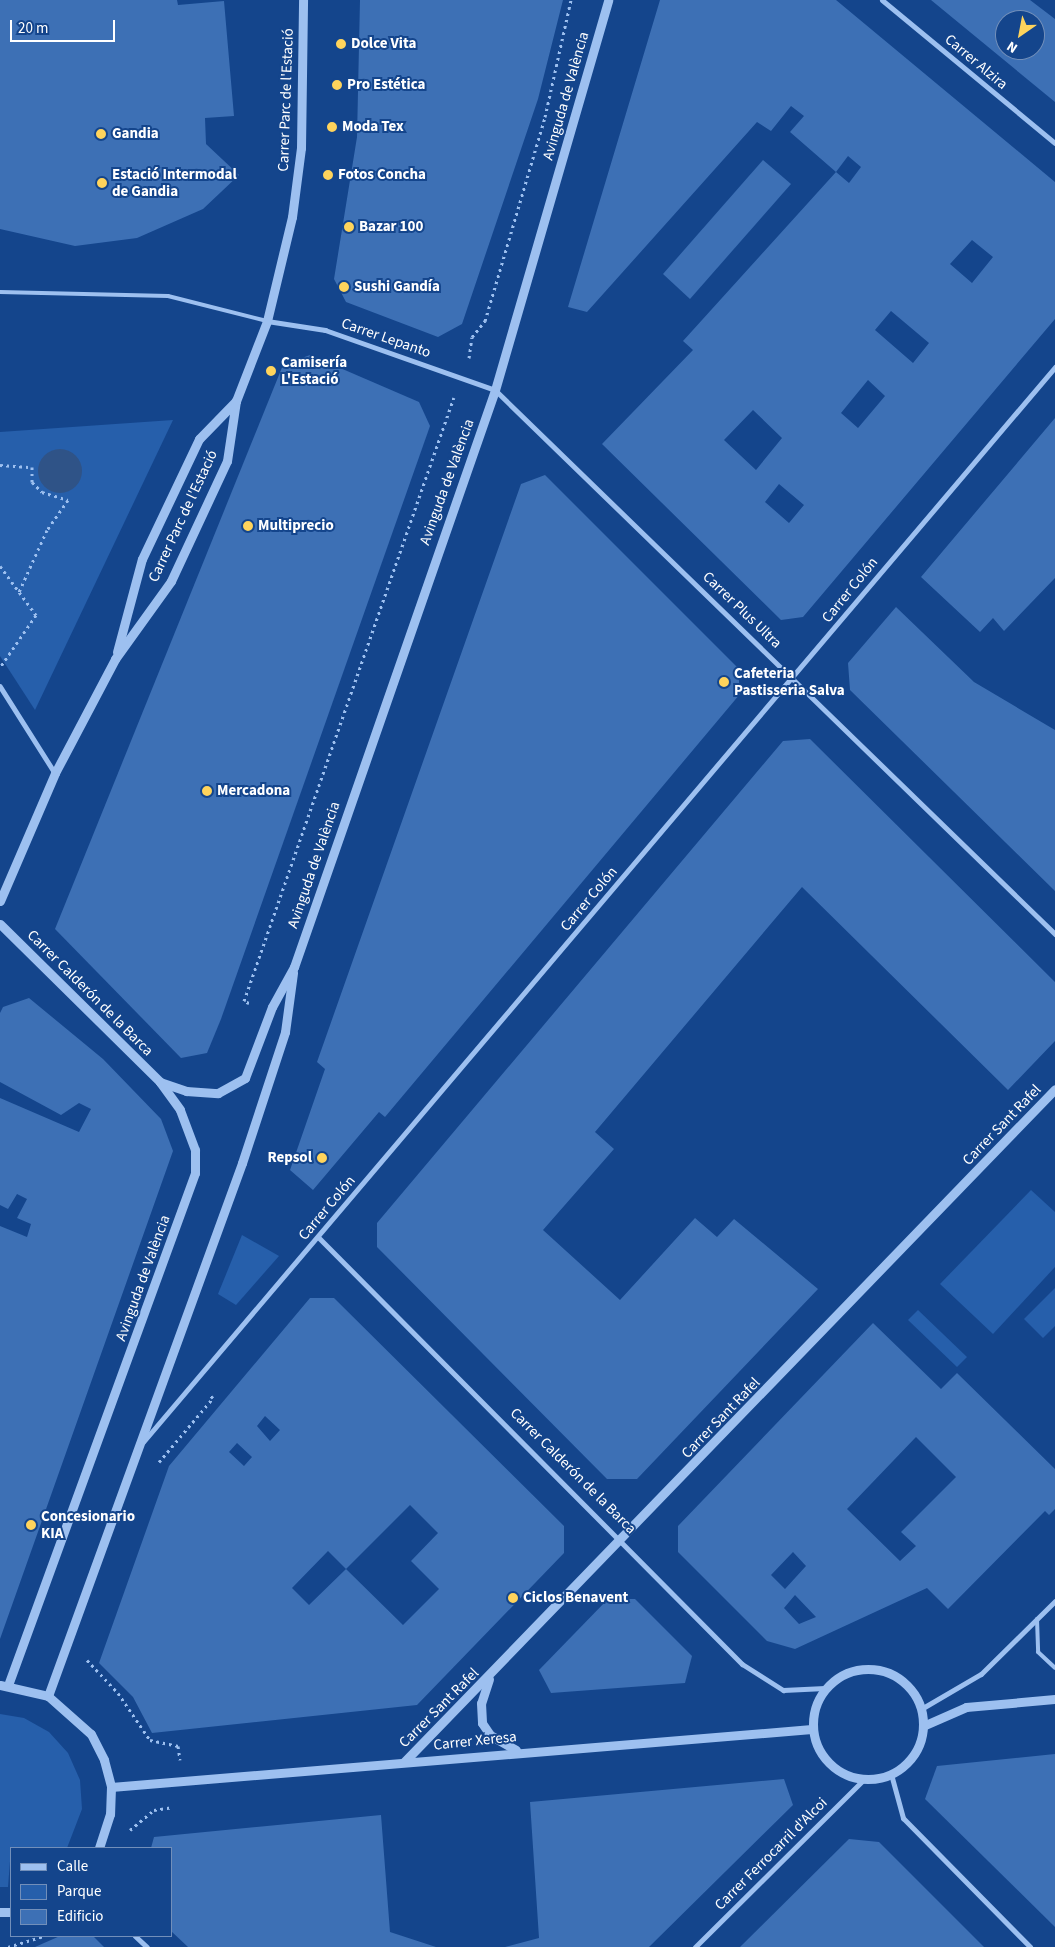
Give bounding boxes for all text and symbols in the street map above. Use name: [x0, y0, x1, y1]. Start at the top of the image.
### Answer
scale bar: [12, 10, 118, 42]
north arrow: [995, 10, 1045, 60]
text: 20 m: [18, 18, 48, 39]
street label: Carrer Parc de l'Estació: [275, 28, 297, 172]
street label: Avinguda de València: [539, 30, 593, 162]
street label: Carrer Alzira: [941, 31, 1011, 93]
place label: Dolce Vita: [351, 35, 416, 53]
text: N: [1003, 36, 1022, 58]
marker: Dolce Vita: [335, 38, 347, 50]
place label: Pro Estética: [347, 76, 425, 94]
marker: Pro Estética: [331, 79, 343, 91]
place label: Moda Tex: [342, 118, 404, 136]
marker: Moda Tex: [326, 121, 338, 133]
place label: Gandia: [112, 125, 159, 143]
marker: Gandia: [94, 127, 108, 141]
place label: Estació Intermodal de Gandia: [112, 165, 237, 200]
place label: Fotos Concha: [338, 166, 426, 184]
marker: Fotos Concha: [322, 169, 334, 181]
marker: Estació Intermodal de Gandia: [96, 177, 108, 189]
place label: Bazar 100: [359, 218, 423, 236]
marker: Bazar 100: [343, 221, 355, 233]
place label: Sushi Gandía: [354, 278, 440, 296]
marker: Sushi Gandía: [338, 281, 350, 293]
street label: Carrer Lepanto: [339, 314, 433, 362]
place label: Camisería L'Estació: [281, 353, 347, 388]
marker: Camisería L'Estació: [265, 365, 277, 377]
street label: Avinguda de València: [416, 417, 478, 547]
street label: Carrer Parc de l'Estació: [145, 447, 221, 585]
place label: Multiprecio: [258, 517, 334, 535]
marker: Multiprecio: [242, 520, 254, 532]
street label: Carrer Colón: [818, 554, 882, 626]
street label: Carrer Plus Ultra: [699, 568, 785, 652]
place label: Cafeteria Pastisseria Salva: [734, 664, 845, 699]
marker: Cafeteria Pastisseria Salva: [718, 676, 730, 688]
place label: Mercadona: [217, 782, 290, 800]
marker: Mercadona: [201, 785, 213, 797]
street label: Avinguda de València: [284, 799, 344, 931]
street label: Carrer Colón: [557, 863, 621, 935]
street label: Carrer Calderón de la Barca: [23, 926, 157, 1060]
street label: Carrer Sant Rafel: [959, 1081, 1045, 1169]
place label: Repsol: [267, 1149, 312, 1167]
marker: Repsol: [316, 1152, 328, 1164]
street label: Carrer Colón: [295, 1172, 359, 1244]
street label: Avinguda de València: [112, 1213, 174, 1343]
street label: Carrer Sant Rafel: [678, 1374, 764, 1462]
street label: Carrer Calderón de la Barca: [506, 1404, 640, 1538]
place label: Concesionario KIA: [41, 1507, 135, 1542]
marker: Concesionario KIA: [25, 1519, 37, 1531]
place label: Ciclos Benavent: [523, 1589, 628, 1607]
marker: Ciclos Benavent: [507, 1592, 519, 1604]
street label: Carrer Sant Rafel: [395, 1664, 483, 1752]
street label: Carrer Xeresa: [433, 1728, 517, 1754]
street label: Carrer Ferrocarril d'Alcoi: [711, 1794, 831, 1914]
legend: [10, 1847, 172, 1937]
text: Calle: [57, 1856, 88, 1877]
text: Parque: [57, 1881, 101, 1902]
text: Edificio: [57, 1906, 104, 1927]

